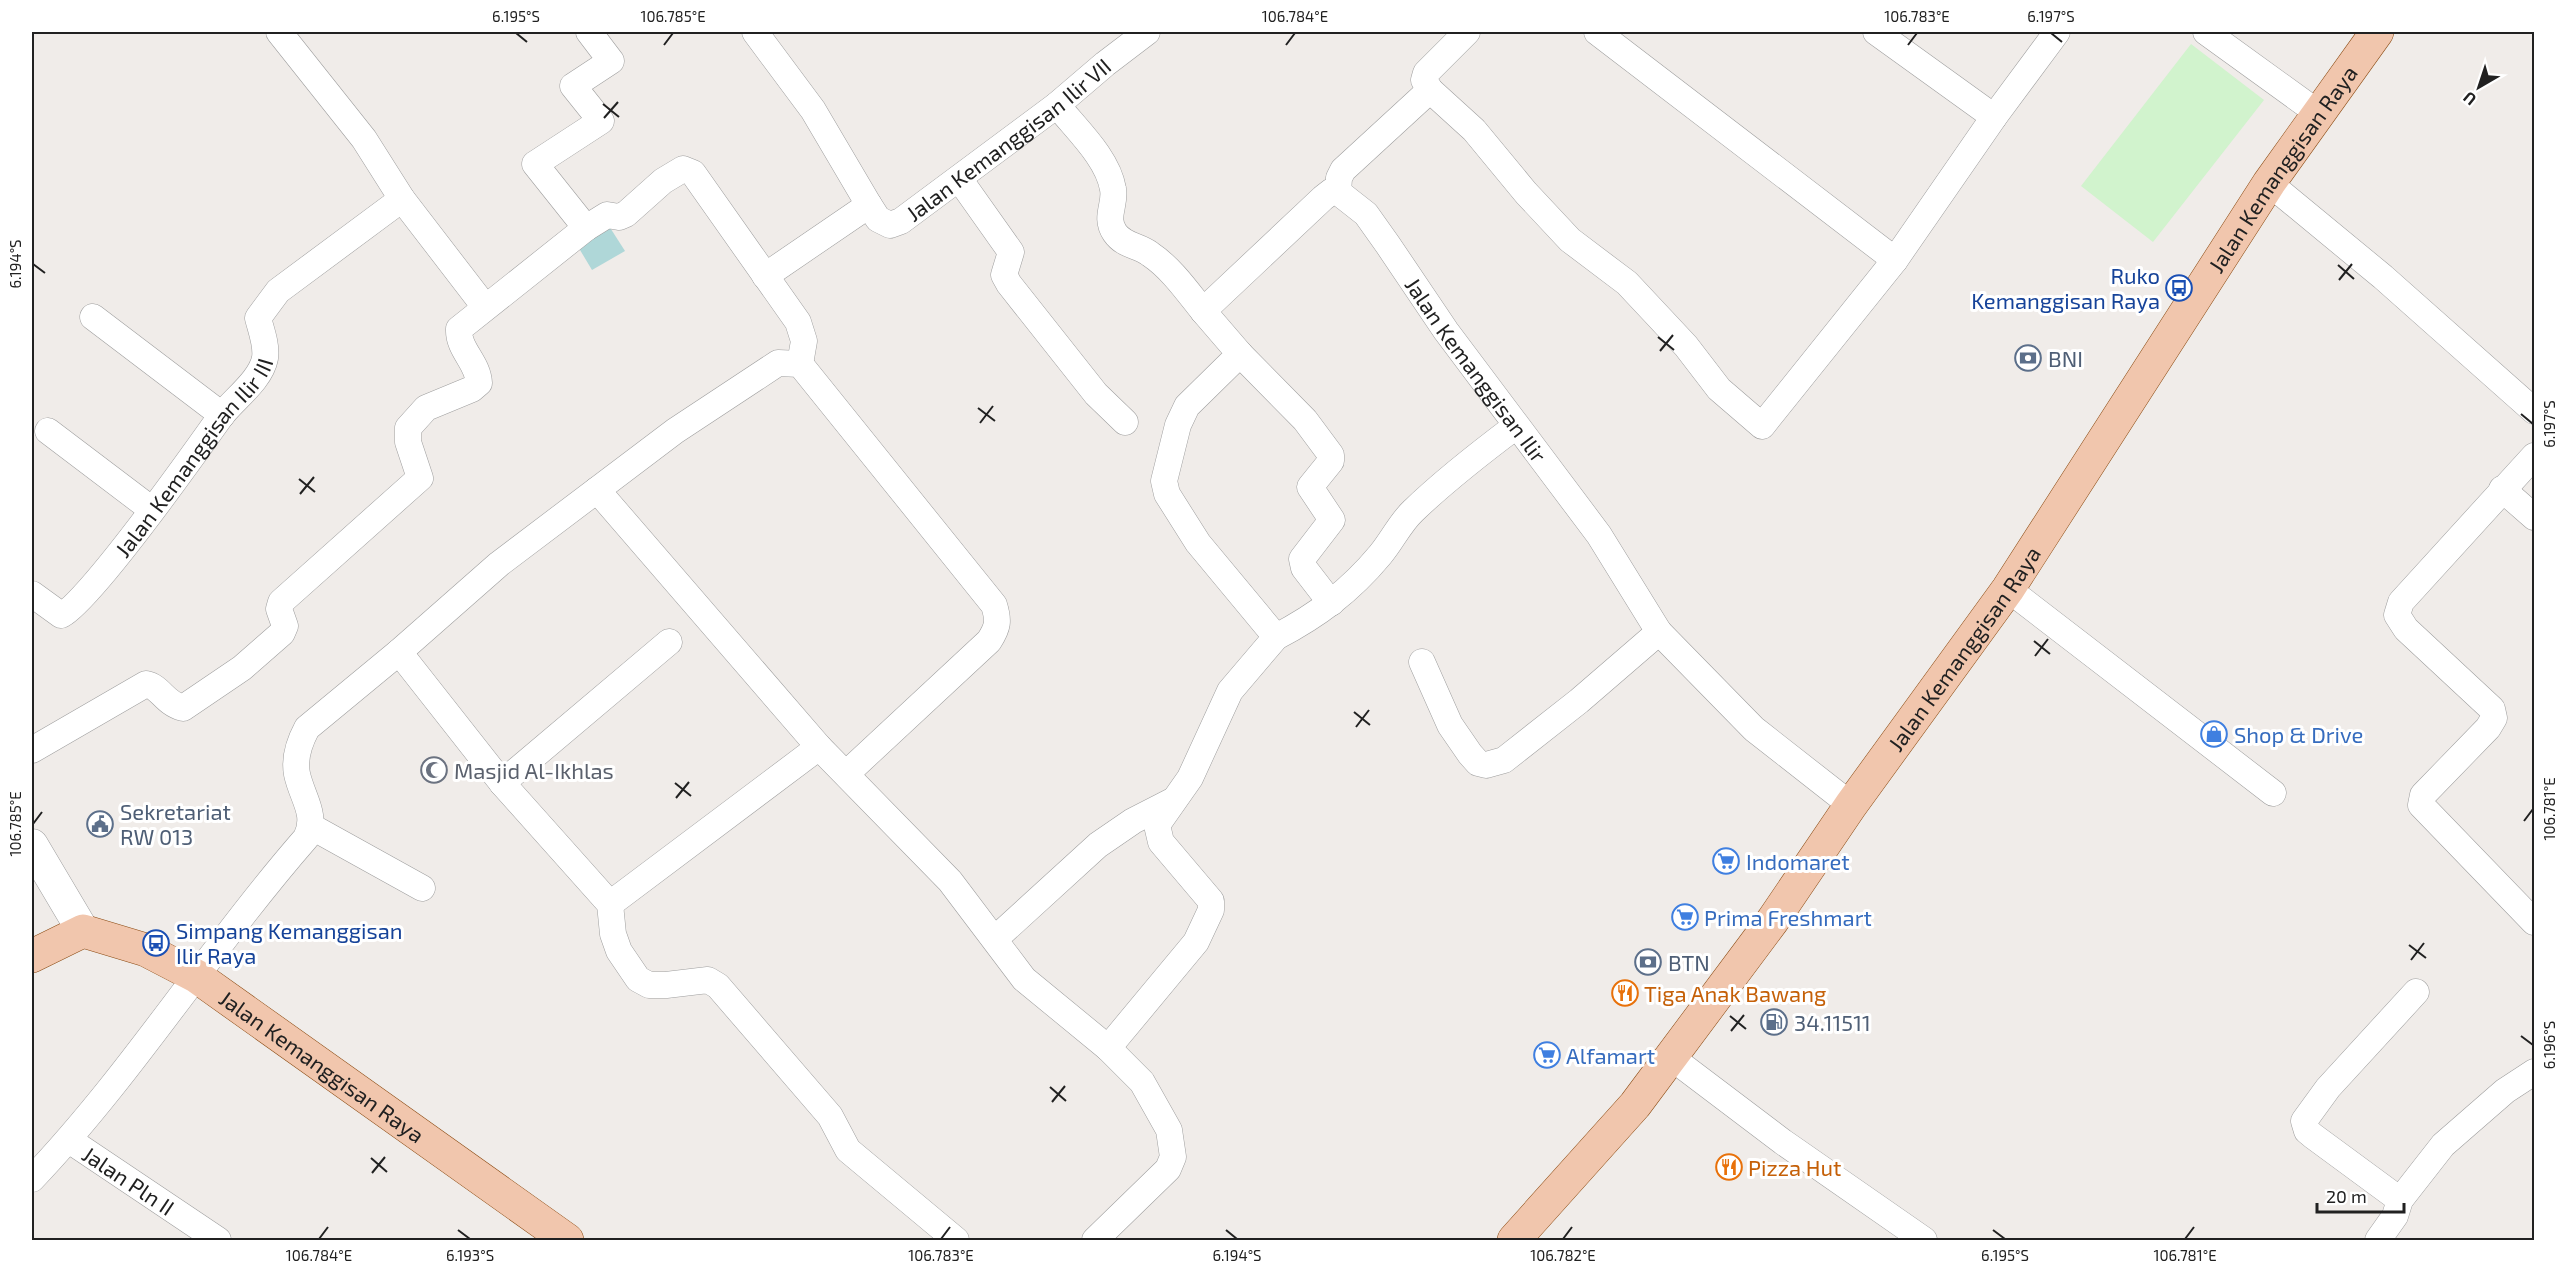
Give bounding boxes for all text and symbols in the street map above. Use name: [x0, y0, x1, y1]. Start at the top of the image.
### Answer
text: 6.195°S: [492, 7, 540, 25]
text: 106.785°E: [640, 7, 706, 25]
text: 106.784°E: [1262, 7, 1328, 25]
text: 106.783°E: [1884, 7, 1950, 25]
text: 6.197°S: [2027, 7, 2075, 25]
street label: Jalan Kemanggisan Ilir VII: [901, 52, 1116, 226]
north arrow: [2449, 57, 2509, 117]
street label: Jalan Kemanggisan Raya: [2202, 60, 2362, 277]
text: U: [2459, 88, 2479, 110]
text: 6.194°S: [6, 239, 24, 289]
place label: Ruko Kemanggisan Raya: [1971, 262, 2160, 313]
street label: Jalan Kemanggisan Ilir: [1401, 272, 1553, 467]
bus stop icon: Ruko Kemanggisan Raya: [2164, 273, 2194, 303]
bank icon: BNI: [2013, 343, 2043, 373]
place label: BNI: [2048, 345, 2083, 371]
street label: Jalan Kemanggisan Ilir III: [109, 355, 277, 562]
text: 6.197°S: [2540, 400, 2558, 448]
street label: Jalan Kemanggisan Raya: [1882, 541, 2045, 756]
shop icon: Shop & Drive: [2199, 719, 2229, 749]
place label: Shop & Drive: [2234, 721, 2363, 747]
mosque icon: Masjid Al-Ikhlas: [419, 755, 449, 785]
place label: Masjid Al-Ikhlas: [454, 757, 614, 784]
text: 106.781°E: [2540, 777, 2558, 841]
text: 106.785°E: [6, 791, 24, 857]
place label: Sekretariat RW 013: [120, 798, 231, 849]
public building icon: Sekretariat RW 013: [85, 809, 115, 839]
supermarket icon: Indomaret: [1711, 846, 1741, 876]
place label: Indomaret: [1746, 848, 1850, 874]
supermarket icon: Prima Freshmart: [1670, 902, 1700, 932]
place label: Prima Freshmart: [1704, 904, 1872, 930]
place label: Simpang Kemanggisan Ilir Raya: [176, 917, 403, 968]
bus stop icon: Simpang Kemanggisan Ilir Raya: [141, 928, 171, 958]
bank icon: BTN: [1633, 947, 1663, 977]
place label: BTN: [1668, 949, 1710, 975]
restaurant icon: Tiga Anak Bawang: [1610, 978, 1640, 1008]
place label: Tiga Anak Bawang: [1644, 980, 1826, 1006]
street label: Jalan Kemanggisan Raya: [215, 984, 430, 1147]
fuel station icon: 34.11511: [1759, 1007, 1789, 1037]
place label: 34.11511: [1794, 1009, 1871, 1035]
text: 6.196°S: [2540, 1021, 2558, 1069]
supermarket icon: Alfamart: [1532, 1040, 1562, 1070]
place label: Alfamart: [1566, 1042, 1655, 1068]
street label: Jalan Pln II: [78, 1140, 179, 1220]
restaurant icon: Pizza Hut: [1714, 1152, 1744, 1182]
place label: Pizza Hut: [1748, 1154, 1841, 1180]
scale bar: [2317, 1176, 2404, 1214]
text: 20 m: [2326, 1185, 2367, 1207]
text: 106.784°E: [286, 1246, 352, 1264]
text: 6.193°S: [446, 1246, 494, 1264]
text: 106.783°E: [908, 1246, 974, 1264]
text: 6.194°S: [1212, 1246, 1262, 1264]
text: 106.782°E: [1530, 1246, 1596, 1264]
text: 6.195°S: [1981, 1246, 2029, 1264]
text: 106.781°E: [2153, 1246, 2217, 1264]

